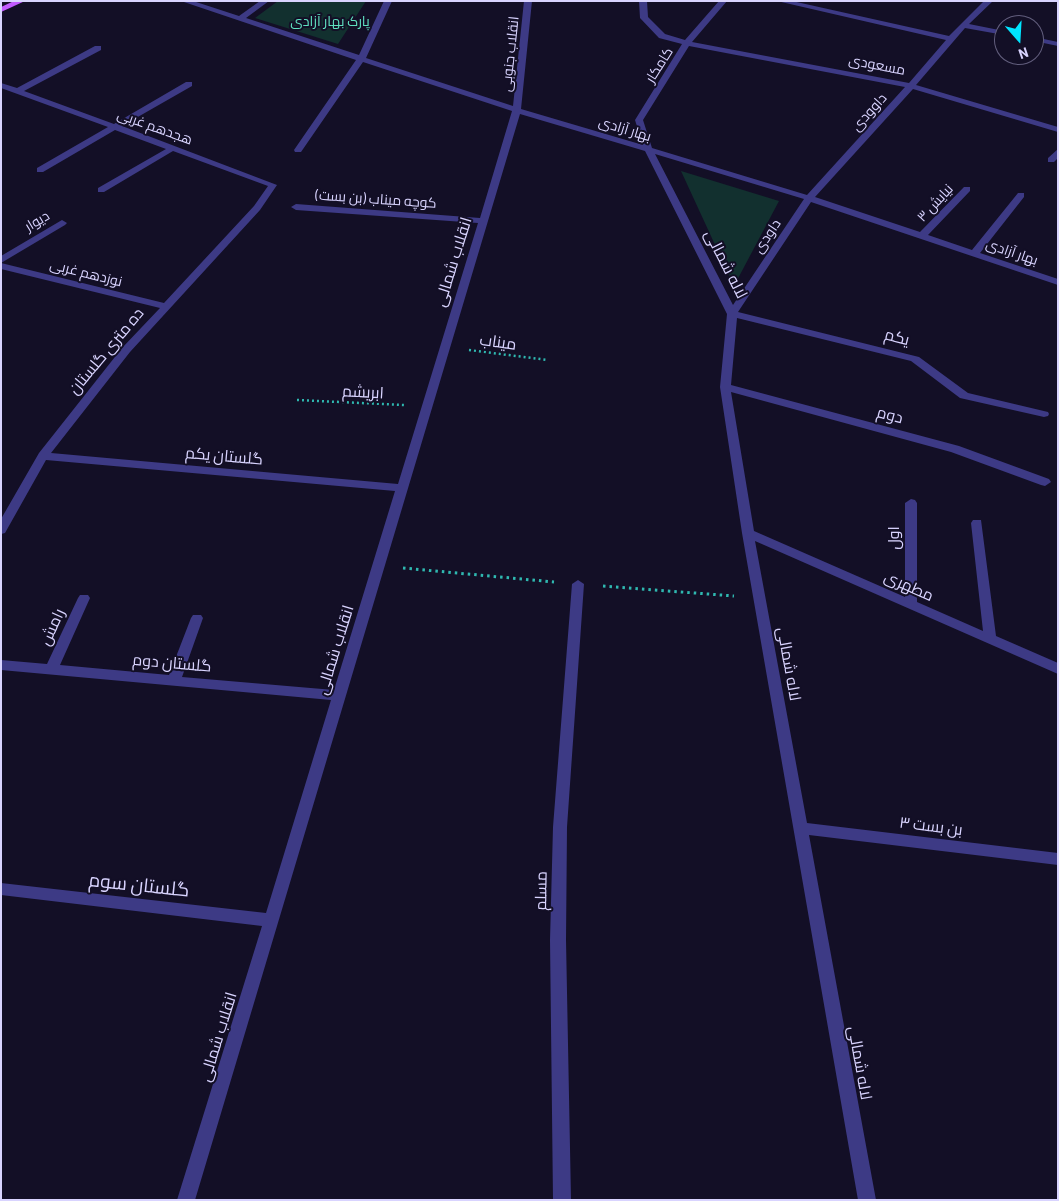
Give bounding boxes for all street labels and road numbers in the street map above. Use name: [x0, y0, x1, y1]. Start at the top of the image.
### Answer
street label: انقلاب جنوبی: [498, 15, 522, 93]
street label: کامکار: [642, 44, 676, 86]
street label: مسعودی: [847, 51, 907, 79]
street label: داوودی: [848, 90, 890, 134]
street label: هجدهم غربی: [115, 106, 195, 148]
street label: بهار آزادی: [597, 113, 653, 145]
street label: نیایش ۳: [913, 181, 957, 225]
street label: کوچه میناب (بن بست): [315, 186, 437, 212]
street label: دیوار: [22, 207, 52, 235]
street label: انقلاب شمالی: [430, 215, 476, 309]
street label: داودی: [750, 216, 784, 256]
street label: لاله شمالی: [701, 226, 751, 302]
street label: بهار آزادی: [984, 235, 1040, 269]
street label: نوزدهم غربی: [48, 256, 124, 290]
street label: ده متری گلستان: [64, 304, 148, 398]
street label: یکم: [882, 325, 912, 349]
street label: میناب: [478, 330, 518, 354]
street label: ابریشم: [342, 381, 384, 403]
street label: دوم: [875, 402, 905, 428]
street label: گلستان یکم: [184, 443, 264, 469]
street label: اول: [884, 526, 904, 550]
street label: مطهری: [881, 567, 937, 605]
street label: انقلاب شمالی: [312, 603, 358, 697]
street label: رامش: [35, 605, 69, 649]
street label: لاله شمالی: [773, 626, 805, 702]
street label: گلستان دوم: [132, 650, 212, 676]
street label: بن بست ۳: [898, 813, 964, 839]
street label: گلستان سوم: [87, 868, 191, 902]
street label: مسلم: [531, 871, 551, 911]
street label: انقلاب شمالی: [195, 990, 241, 1084]
street label: لاله شمالی: [844, 1025, 876, 1101]

